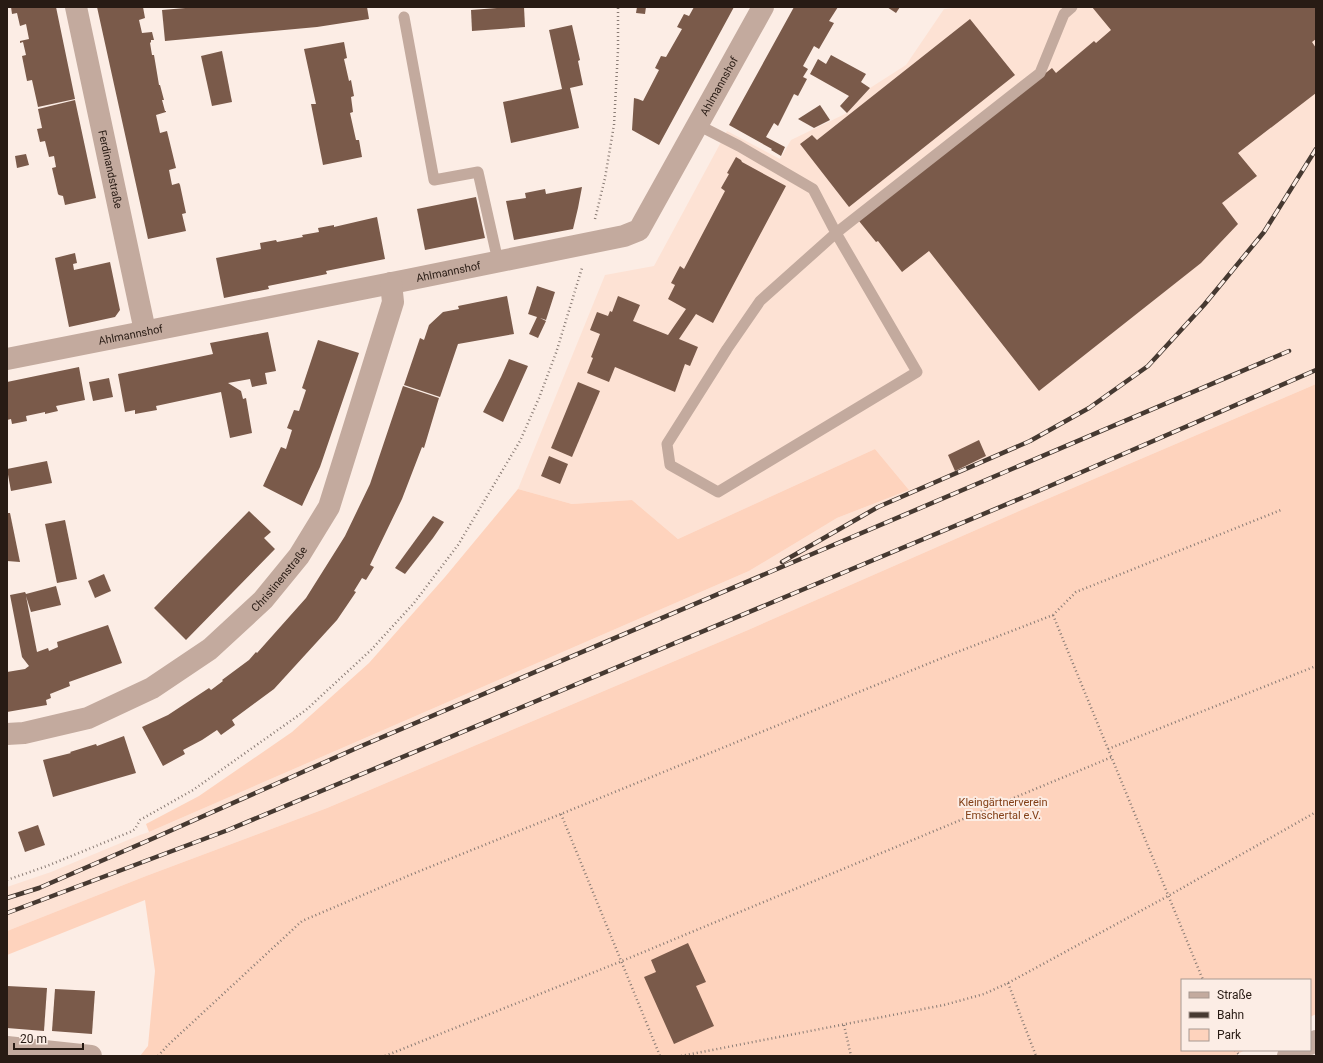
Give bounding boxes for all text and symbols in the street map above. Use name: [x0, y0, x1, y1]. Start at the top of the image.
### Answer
street label: Ahlmannshof: [698, 54, 741, 118]
street label: Ferdinandstraße: [95, 129, 125, 210]
street label: Ahlmannshof: [415, 259, 482, 285]
street label: Ahlmannshof: [97, 322, 164, 348]
street label: Christinenstraße: [249, 544, 310, 615]
park label: Kleingärtnerverein Emschertal e.V.: [959, 796, 1047, 822]
legend: [1181, 979, 1311, 1051]
text: Straße: [1217, 988, 1252, 1002]
text: Bahn: [1217, 1008, 1244, 1022]
scale bar: [14, 1025, 83, 1051]
text: Park: [1217, 1028, 1242, 1042]
text: 20 m: [20, 1032, 47, 1046]

